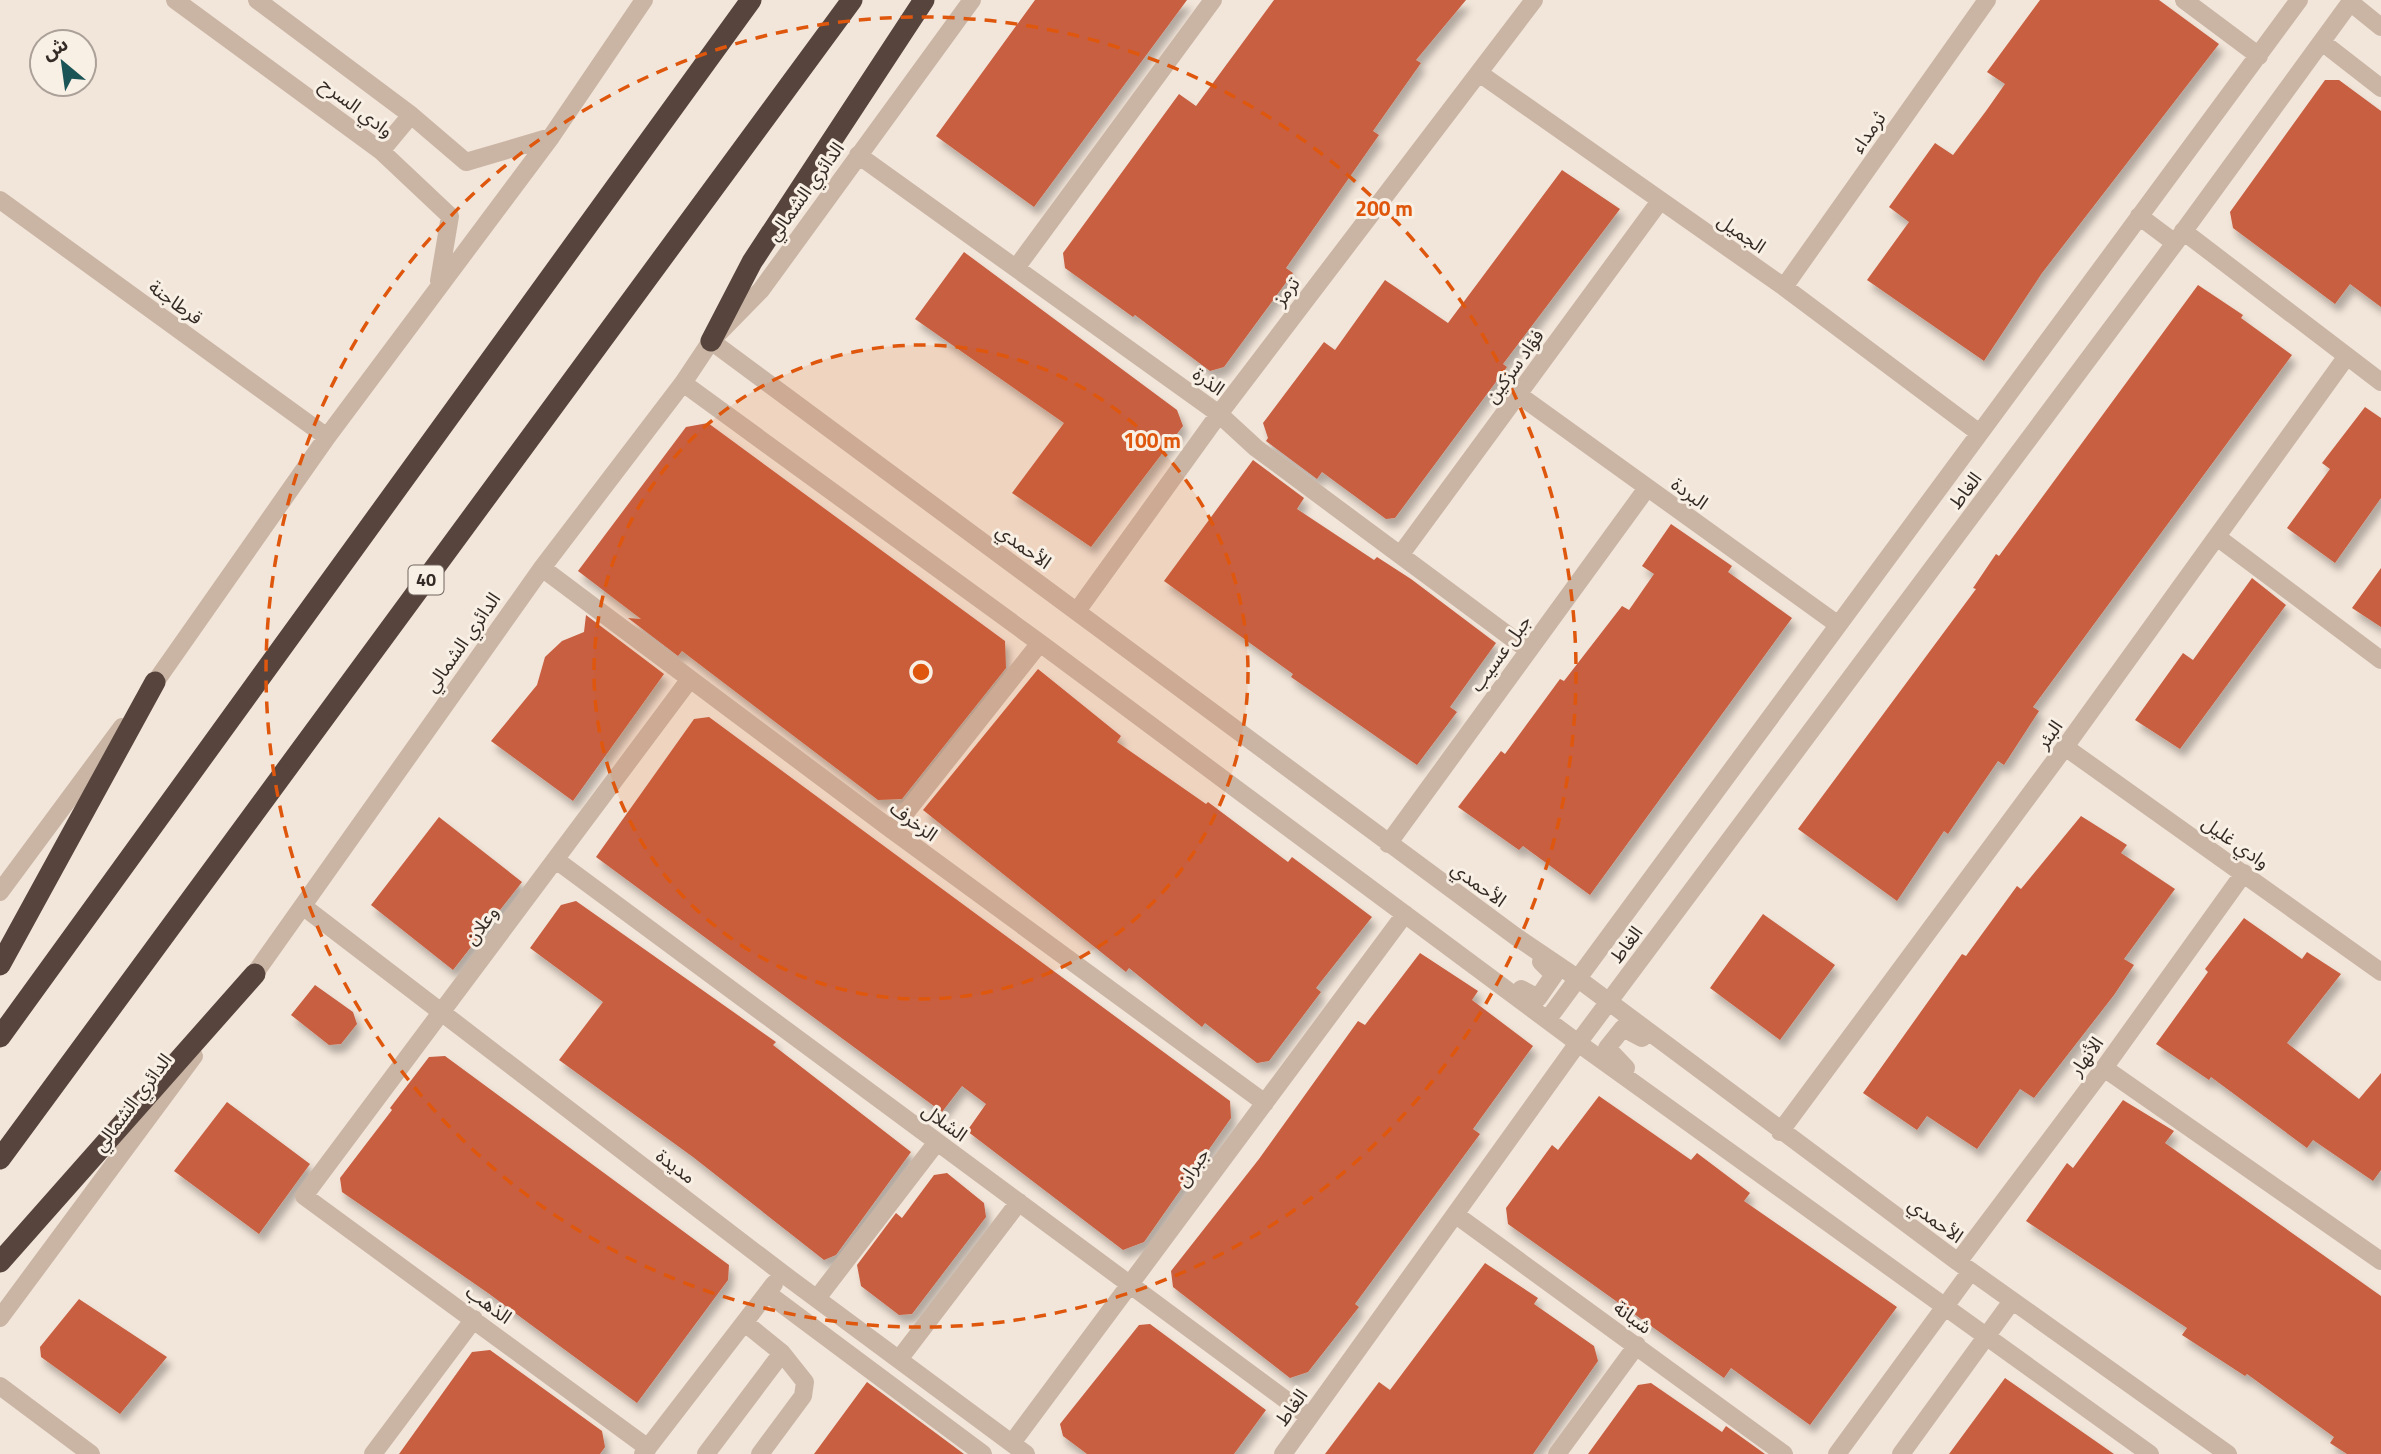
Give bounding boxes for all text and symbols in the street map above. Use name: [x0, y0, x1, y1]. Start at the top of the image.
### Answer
north arrow: [28, 28, 98, 98]
text: ش: [36, 29, 73, 67]
street label: وادي السرح: [313, 69, 400, 145]
street label: ثرمداء: [1843, 105, 1892, 158]
street label: الدائري الشمالي: [759, 135, 852, 247]
text: 200 m: [1355, 192, 1413, 224]
street label: الجميل: [1712, 205, 1773, 260]
street label: ترمز: [1264, 270, 1306, 312]
street label: قرطاجنة: [143, 272, 209, 331]
street label: فؤاد سزكين: [1477, 323, 1551, 409]
street label: الذرة: [1187, 359, 1231, 402]
text: 100 m: [1123, 424, 1181, 456]
street label: الغاط: [1941, 465, 1988, 514]
street label: البردة: [1666, 469, 1715, 516]
street label: الأحمدي: [990, 516, 1058, 577]
road number: 40: [408, 566, 444, 594]
street label: الدائري الشمالي: [416, 586, 508, 699]
street label: جبل عسيب: [1462, 608, 1538, 697]
centre of rings: [909, 660, 933, 684]
street label: البئر: [2027, 713, 2069, 755]
street label: الزخرف: [884, 793, 944, 848]
street label: وادي غليل: [2196, 808, 2276, 877]
street label: الأحمدي: [1445, 854, 1513, 915]
street label: وعلان: [456, 899, 505, 950]
street label: الغاط: [1602, 919, 1649, 968]
street label: الأنهار: [2061, 1030, 2110, 1082]
street label: الدائري الشمالي: [85, 1046, 179, 1158]
street label: الشلال: [916, 1095, 974, 1148]
street label: مديدة: [650, 1141, 702, 1190]
street label: جبران: [1167, 1141, 1216, 1192]
street label: الأحمدي: [1902, 1190, 1970, 1251]
street label: الذهب: [460, 1277, 519, 1330]
street label: شبانة: [1608, 1293, 1659, 1340]
street label: الغاط: [1267, 1382, 1314, 1431]

